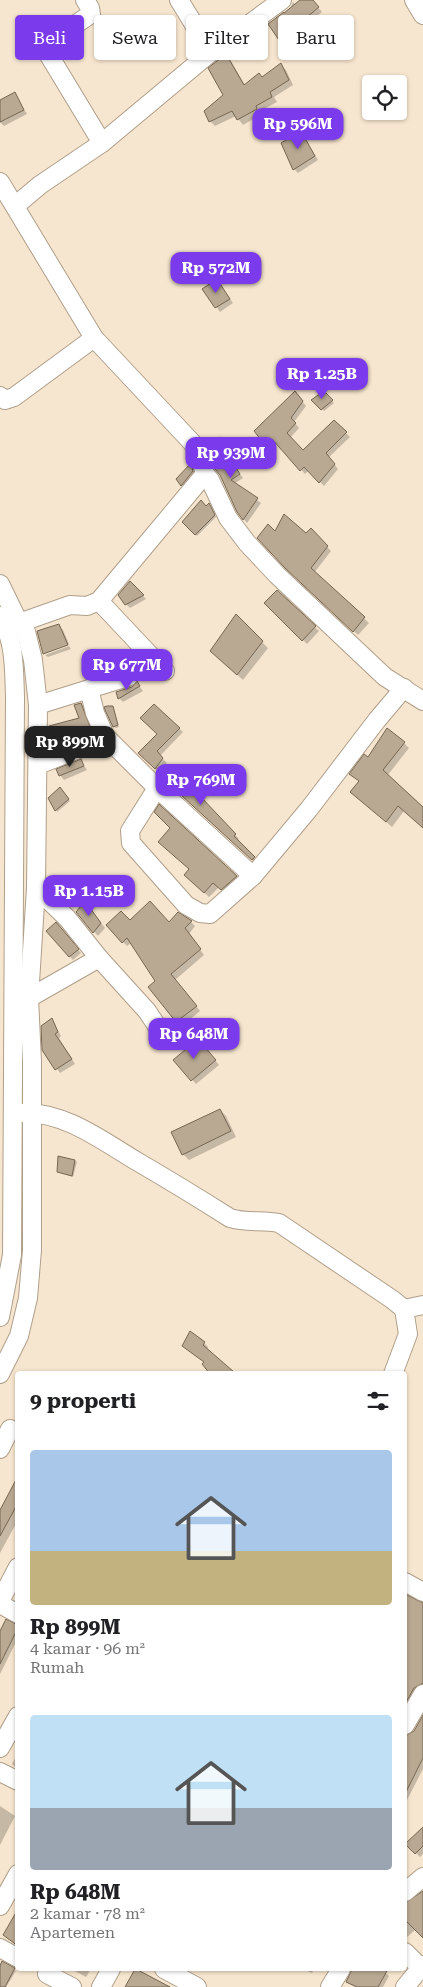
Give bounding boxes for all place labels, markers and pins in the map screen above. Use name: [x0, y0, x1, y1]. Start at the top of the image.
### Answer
pin: Rp 596M: [252, 108, 344, 150]
pin: Rp 572M: [170, 252, 262, 294]
pin: Rp 1.25B: [270, 358, 374, 400]
pin: Rp 939M: [185, 436, 277, 479]
pin: Rp 677M: [81, 648, 173, 691]
pin: Rp 899M: [24, 726, 116, 768]
pin: Rp 769M: [155, 764, 247, 806]
pin: Rp 1.15B: [37, 874, 141, 917]
pin: Rp 648M: [148, 1018, 240, 1060]

